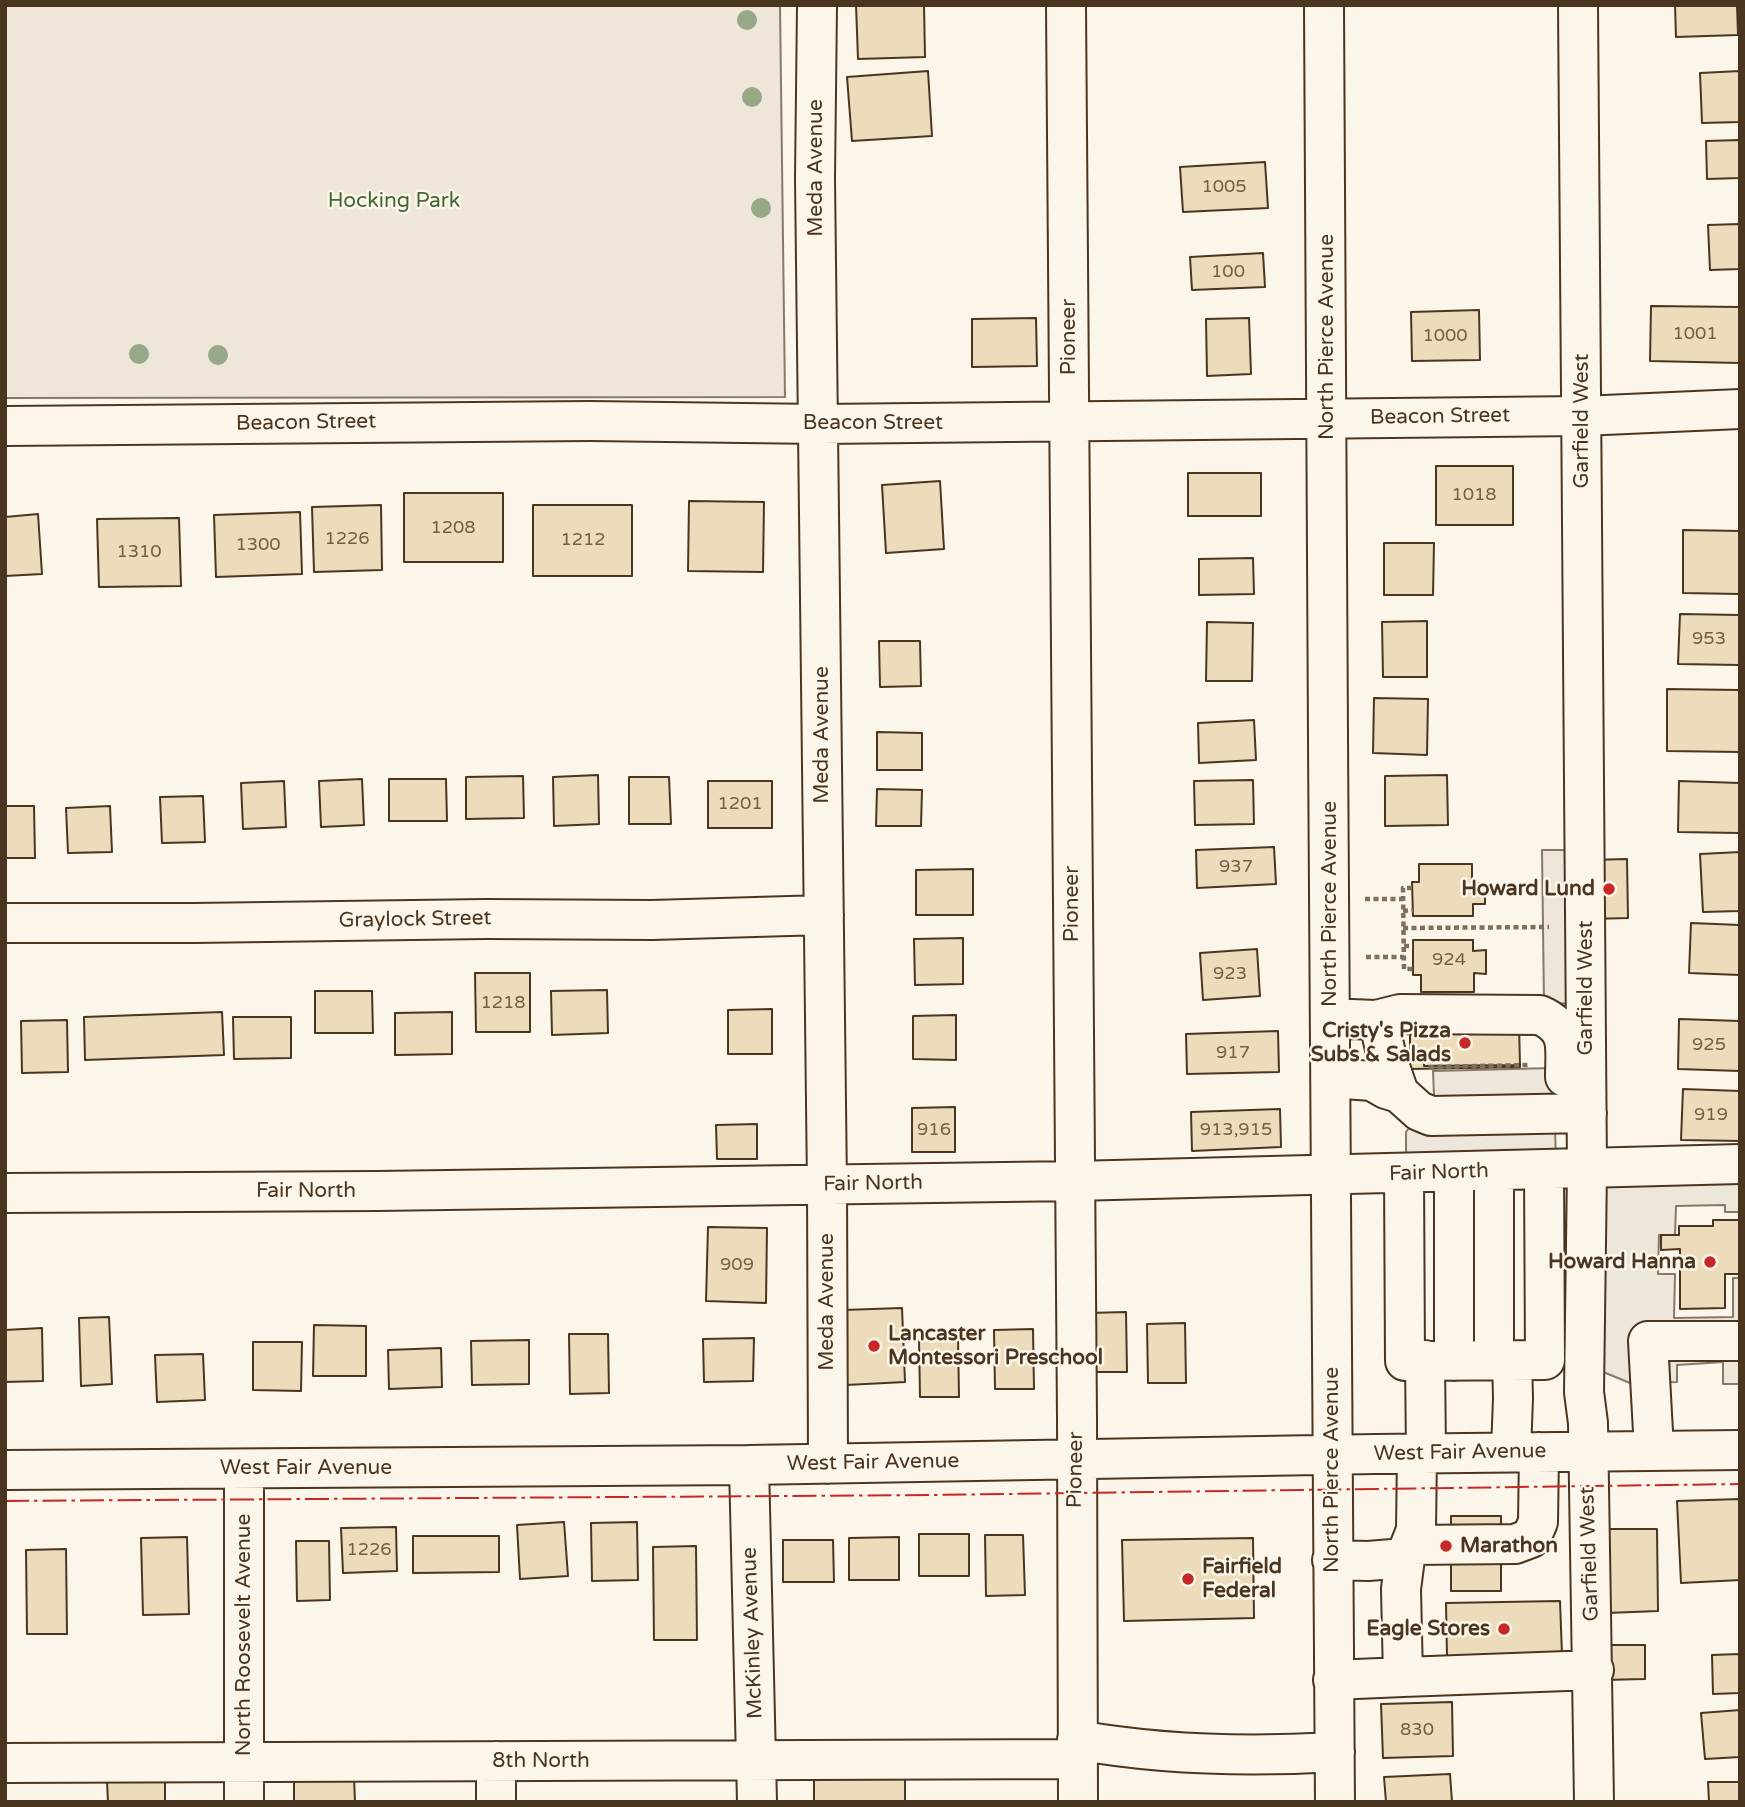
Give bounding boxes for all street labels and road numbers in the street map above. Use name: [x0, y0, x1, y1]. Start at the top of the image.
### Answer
street label: Meda Avenue: [803, 99, 829, 237]
street label: North Pierce Avenue: [1314, 234, 1340, 440]
street label: Pioneer: [1056, 299, 1082, 375]
street label: Garfield West: [1569, 353, 1595, 489]
street label: Beacon Street: [1370, 403, 1510, 431]
street label: Beacon Street: [236, 409, 376, 437]
street label: Beacon Street: [803, 410, 943, 436]
street label: Meda Avenue: [809, 666, 835, 804]
street label: North Pierce Avenue: [1317, 801, 1343, 1007]
street label: Pioneer: [1059, 866, 1085, 942]
street label: Graylock Street: [338, 906, 492, 934]
street label: Garfield West: [1573, 920, 1599, 1056]
street label: Fair North: [1389, 1159, 1489, 1187]
street label: Fair North: [823, 1171, 923, 1197]
street label: Fair North: [256, 1178, 356, 1204]
street label: Meda Avenue: [814, 1233, 840, 1371]
street label: North Pierce Avenue: [1319, 1367, 1345, 1573]
street label: Pioneer: [1063, 1432, 1089, 1508]
street label: West Fair Avenue: [1374, 1439, 1546, 1467]
street label: West Fair Avenue: [787, 1449, 959, 1477]
street label: West Fair Avenue: [220, 1455, 392, 1481]
street label: Garfield West: [1575, 1486, 1605, 1622]
street label: North Roosevelt Avenue: [231, 1514, 257, 1756]
street label: McKinley Avenue: [737, 1547, 769, 1719]
street label: 8th North: [492, 1748, 590, 1774]

